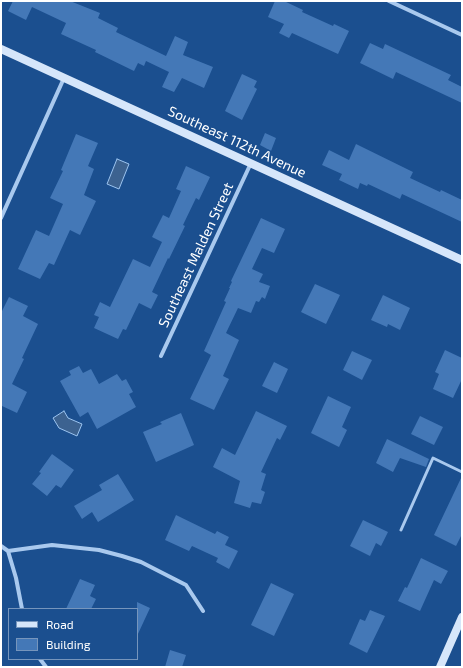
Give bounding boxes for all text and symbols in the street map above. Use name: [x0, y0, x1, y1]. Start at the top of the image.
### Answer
street label: Southeast 112th Avenue: [165, 103, 309, 181]
street label: Southeast Malden Street: [155, 180, 237, 330]
legend: [8, 608, 138, 660]
text: Road: [46, 617, 74, 631]
text: Building: [46, 637, 90, 651]

